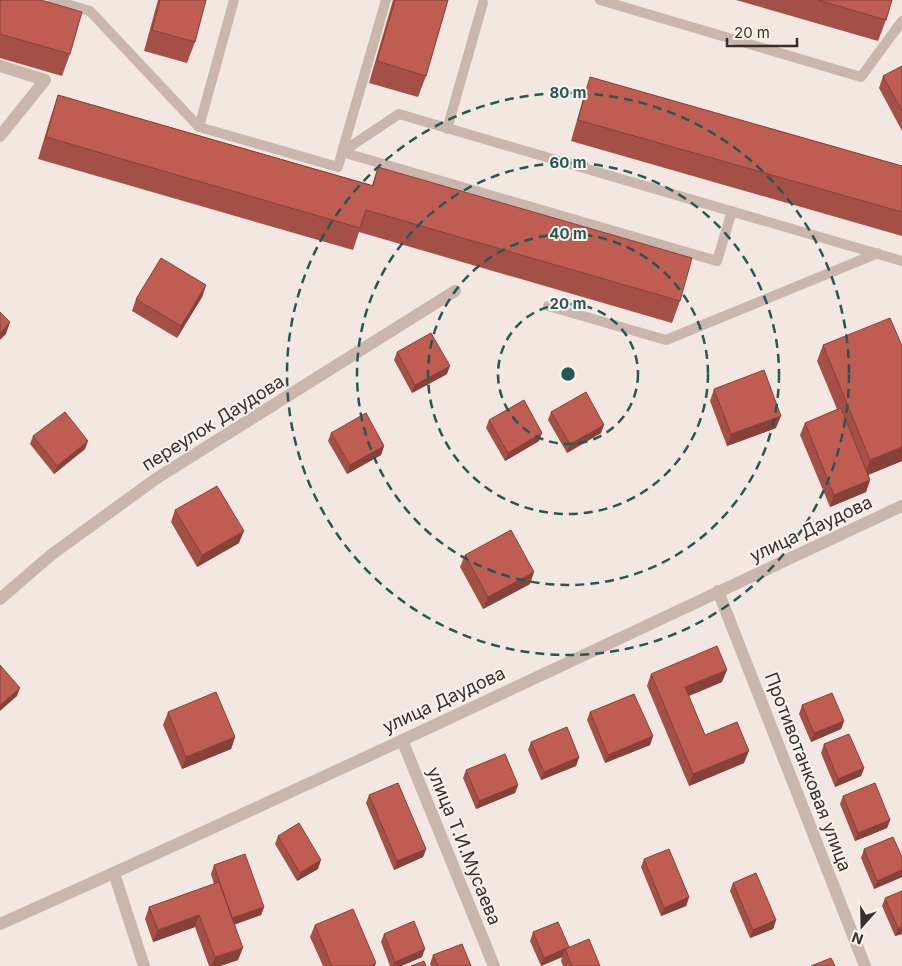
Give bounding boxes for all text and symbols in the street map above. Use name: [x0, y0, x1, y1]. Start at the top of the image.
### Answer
scale bar: [727, 15, 797, 47]
text: 20 m: [734, 23, 770, 42]
text: 80 m: [549, 83, 587, 102]
text: 60 m: [549, 153, 587, 172]
text: 40 m: [549, 224, 587, 243]
text: 20 m: [550, 294, 586, 313]
centre of rings: [559, 365, 577, 383]
street label: переулок Даудова: [138, 370, 288, 475]
street label: улица Даудова: [746, 491, 875, 566]
street label: улица Даудова: [379, 662, 508, 737]
street label: Противотанковая улица: [761, 669, 856, 874]
street label: улица Т.И.Мусаева: [423, 764, 506, 928]
north arrow: [837, 901, 887, 951]
text: N: [849, 929, 865, 948]

